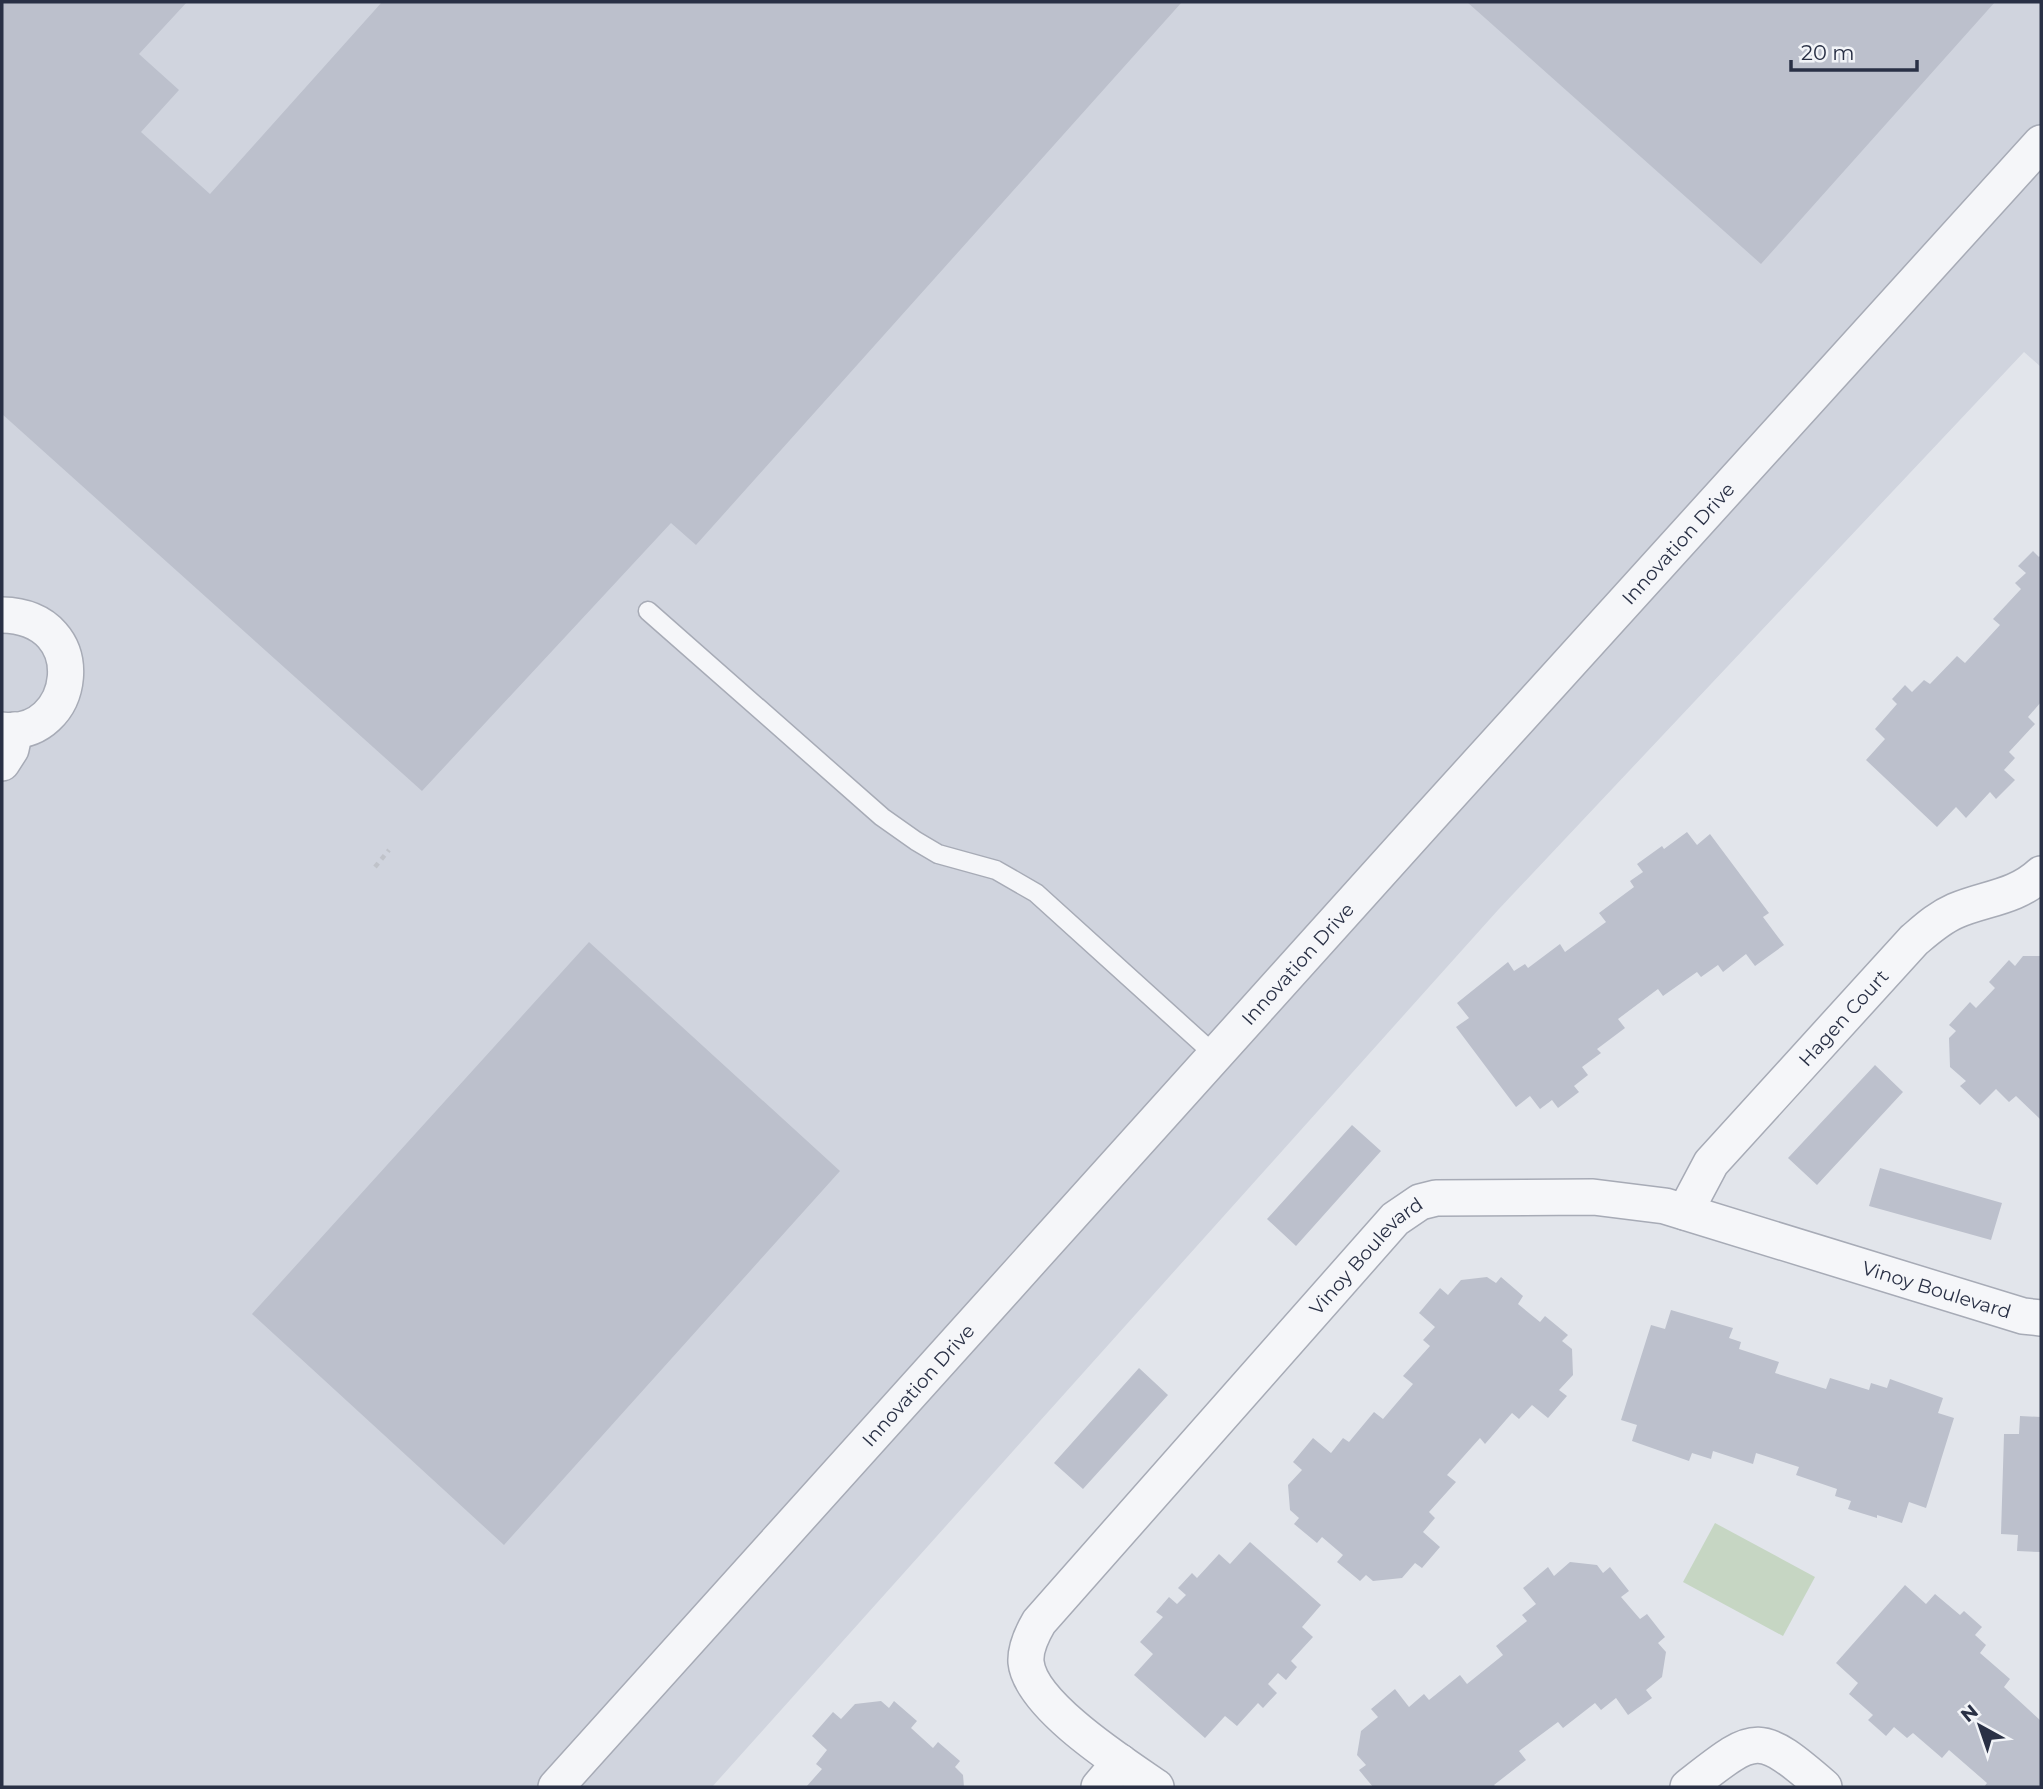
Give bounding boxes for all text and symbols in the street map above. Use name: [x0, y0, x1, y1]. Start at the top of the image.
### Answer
scale bar: [1791, 28, 1917, 72]
text: 20 m: [1801, 40, 1855, 65]
street label: Innovation Drive: [1617, 478, 1739, 609]
street label: Innovation Drive: [1237, 898, 1358, 1030]
street label: Hagen Court: [1794, 964, 1893, 1071]
street label: Vinoy Boulevard: [1304, 1192, 1427, 1319]
street label: Vinoy Boulevard: [1859, 1256, 2014, 1323]
street label: Innovation Drive: [857, 1319, 979, 1451]
north arrow: [1945, 1691, 2015, 1761]
text: N: [1956, 1700, 1983, 1727]

